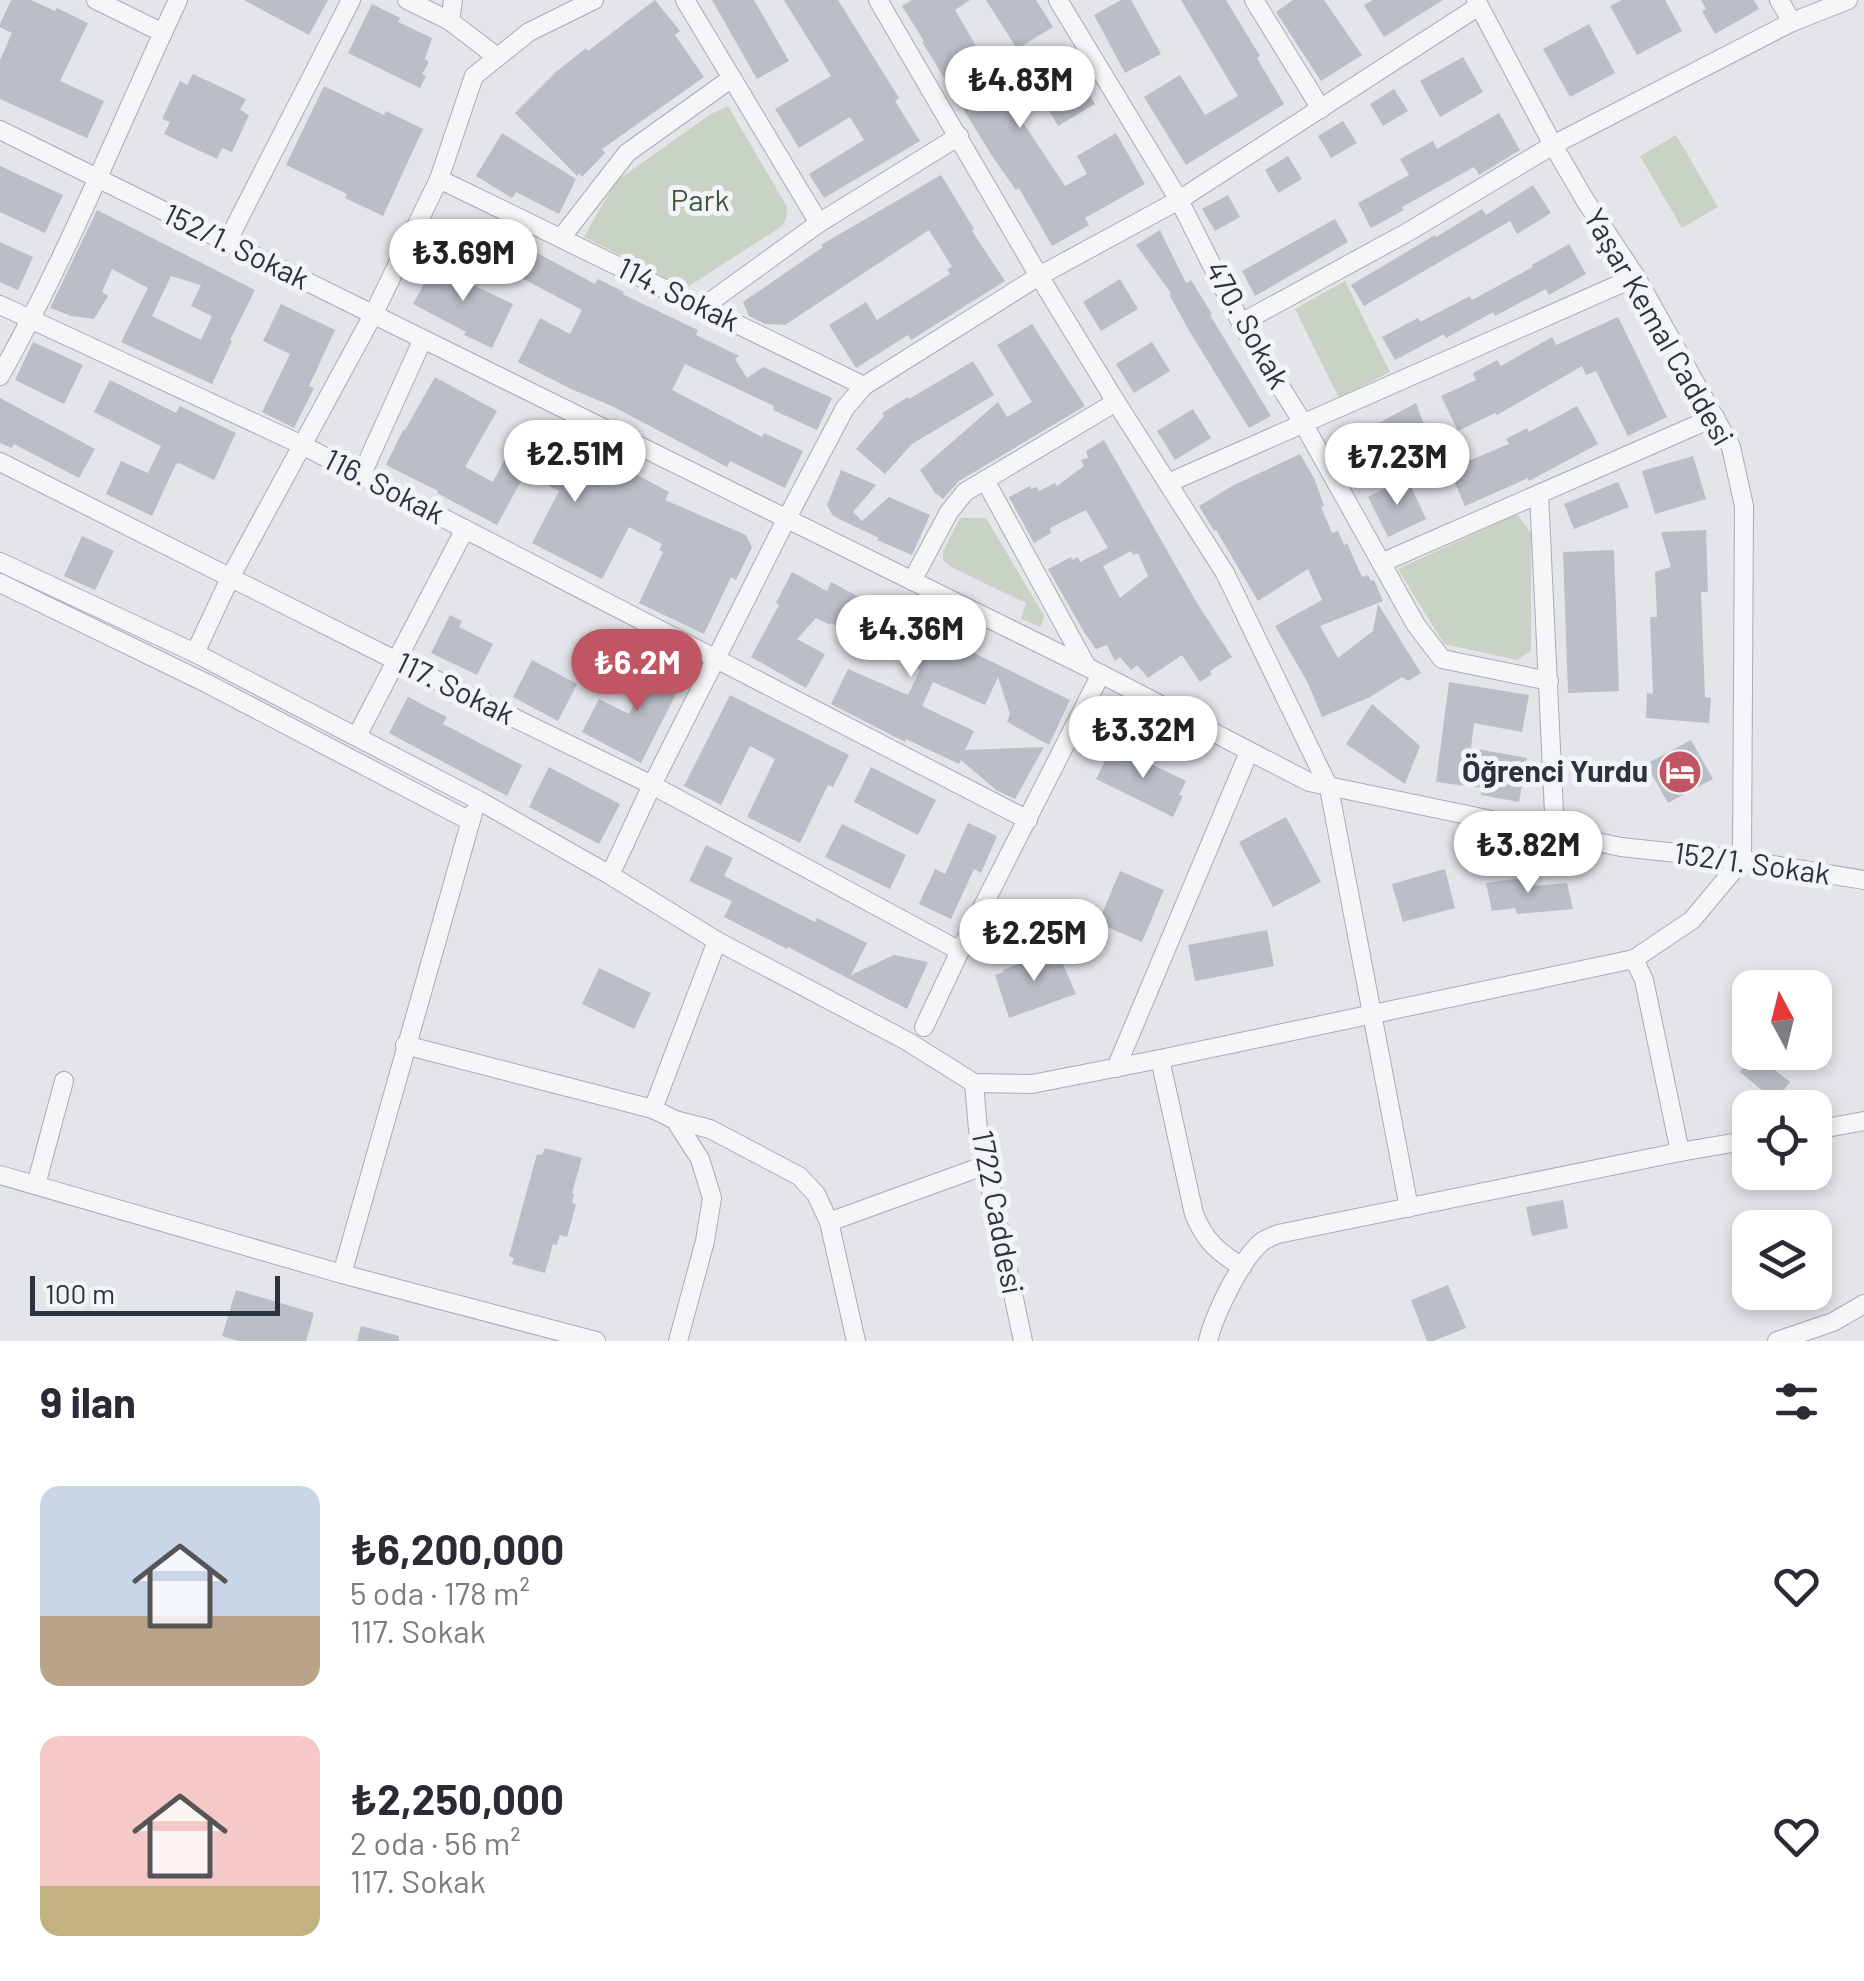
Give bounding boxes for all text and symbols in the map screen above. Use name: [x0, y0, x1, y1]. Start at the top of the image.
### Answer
pin: ₺4.83M: [939, 46, 1101, 131]
text: ₺4.83M: [967, 59, 1073, 97]
park label: Park: [671, 181, 729, 217]
street label: 152/1. Sokak: [158, 194, 316, 296]
street label: Yaşar Kemal Caddesi: [1577, 201, 1742, 451]
pin: ₺3.69M: [382, 219, 544, 304]
text: ₺3.69M: [411, 232, 515, 270]
street label: 114. Sokak: [612, 248, 746, 338]
street label: 470. Sokak: [1199, 254, 1298, 394]
pin: ₺2.51M: [494, 420, 656, 505]
pin: ₺7.23M: [1316, 423, 1478, 508]
text: ₺2.51M: [526, 433, 624, 471]
text: ₺7.23M: [1347, 436, 1447, 474]
street label: 116. Sokak: [319, 440, 451, 531]
pin: ₺4.36M: [830, 595, 992, 680]
text: ₺4.36M: [858, 608, 964, 646]
pin: ₺6.2M: [567, 629, 707, 714]
text: ₺6.2M: [593, 642, 681, 680]
street label: 117. Sokak: [391, 643, 521, 731]
pin: ₺3.32M: [1062, 696, 1224, 781]
text: ₺3.32M: [1091, 709, 1195, 747]
hotel icon: Öğrenci Yurdu: [1657, 749, 1703, 795]
place label: Öğrenci Yurdu: [1462, 752, 1648, 788]
pin: ₺3.82M: [1447, 811, 1609, 896]
text: ₺3.82M: [1476, 824, 1580, 862]
street label: 152/1. Sokak: [1672, 833, 1833, 891]
pin: ₺2.25M: [953, 899, 1115, 984]
text: ₺2.25M: [981, 912, 1087, 950]
north arrow: [1732, 970, 1832, 1070]
map controls: [1732, 970, 1832, 1310]
button: locate: [1732, 1090, 1832, 1190]
street label: 1722 Caddesi: [966, 1127, 1032, 1296]
button: layers: [1732, 1210, 1832, 1310]
scale bar: [30, 1271, 280, 1316]
text: 100 m: [45, 1276, 115, 1310]
icon: filters: [1769, 1374, 1824, 1429]
text: 9 ilan: [40, 1376, 136, 1426]
text: ₺6,200,000: [350, 1523, 564, 1573]
icon: home: [120, 1526, 240, 1646]
icon: heart: [1769, 1559, 1824, 1614]
text: 5 oda · 178 m²: [350, 1573, 530, 1611]
text: 117. Sokak: [350, 1611, 486, 1649]
text: ₺2,250,000: [350, 1773, 564, 1823]
icon: home: [120, 1776, 240, 1896]
icon: heart: [1769, 1809, 1824, 1864]
text: 2 oda · 56 m²: [350, 1823, 521, 1861]
text: 117. Sokak: [350, 1861, 486, 1899]

